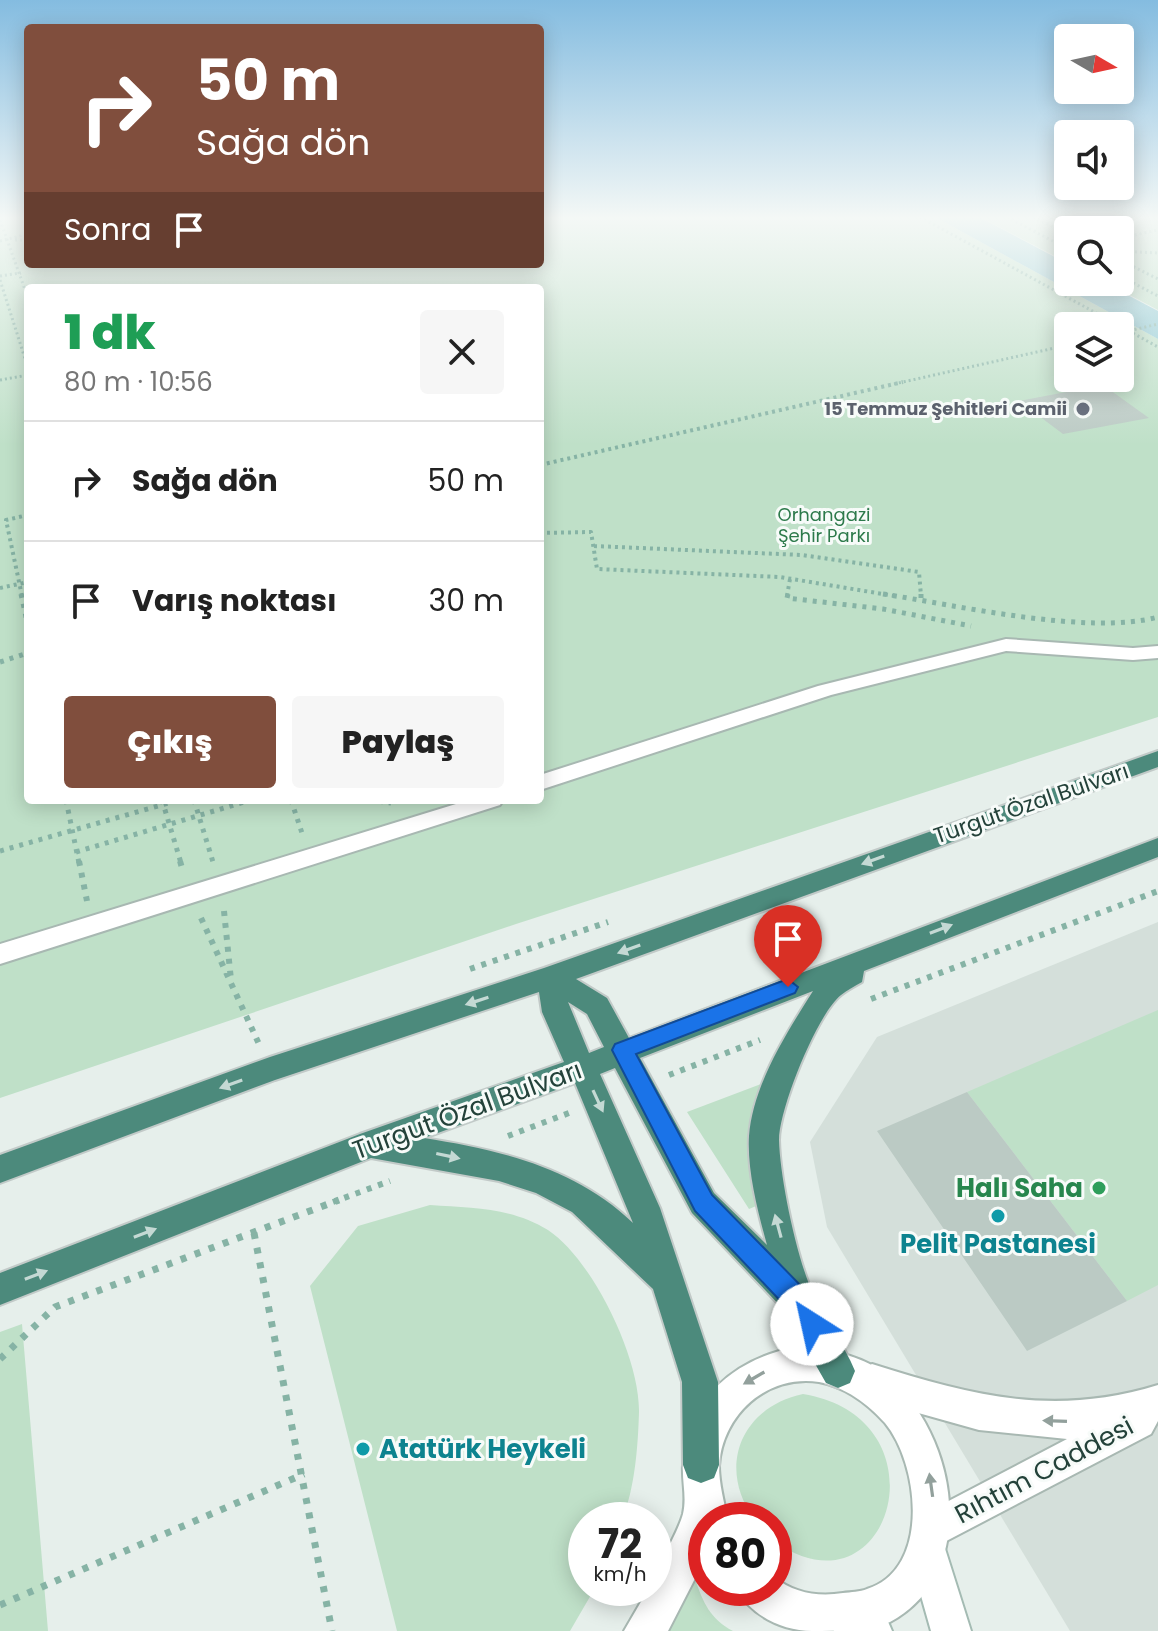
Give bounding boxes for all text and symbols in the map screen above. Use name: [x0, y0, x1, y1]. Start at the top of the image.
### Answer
north arrow: [1054, 24, 1134, 104]
map controls: [1054, 24, 1134, 392]
text: 50 m: [196, 41, 340, 120]
icon: right: [64, 56, 168, 160]
text: Sağa dön: [196, 117, 370, 168]
button: sound: [1054, 120, 1134, 200]
text: Sonra: [64, 208, 151, 251]
icon: arrive: [167, 208, 211, 252]
button: search: [1054, 216, 1134, 296]
text: 1 dk: [64, 299, 155, 366]
button: close: [420, 310, 504, 394]
button: layers: [1054, 312, 1134, 392]
text: 80 m · 10:56: [64, 364, 213, 400]
place label: 15 Temmuz Şehitleri Camii: [824, 396, 1067, 421]
marker: 15 Temmuz Şehitleri Camii: [1074, 400, 1092, 418]
icon: right: [64, 459, 108, 503]
text: Sağa dön: [132, 459, 278, 502]
text: 50 m: [427, 459, 504, 502]
park label: Orhangazi Şehir Parkı: [777, 502, 871, 548]
icon: arrive: [64, 579, 108, 623]
text: Varış noktası: [132, 579, 337, 622]
text: 30 m: [429, 579, 504, 622]
button: Çıkış: [64, 696, 276, 788]
button: Paylaş: [292, 696, 504, 788]
street label: Turgut Özal Bulvarı: [930, 756, 1133, 851]
one-way arrow: [861, 854, 885, 866]
pin: [754, 905, 822, 987]
icon: arrive: [766, 917, 810, 961]
one-way arrow: [930, 922, 954, 935]
one-way arrow: [617, 943, 641, 956]
one-way arrow: [465, 995, 489, 1008]
street label: Turgut Özal Bulvarı: [347, 1052, 587, 1168]
one-way arrow: [219, 1078, 243, 1091]
one-way arrow: [591, 1089, 605, 1112]
one-way arrow: [435, 1150, 460, 1163]
place label: Halı Saha: [956, 1170, 1083, 1206]
marker: Halı Saha: [1090, 1179, 1108, 1197]
marker: Pelit Pastanesi: [989, 1207, 1007, 1225]
one-way arrow: [772, 1213, 784, 1238]
one-way arrow: [133, 1226, 157, 1239]
place label: Pelit Pastanesi: [900, 1226, 1096, 1262]
one-way arrow: [24, 1268, 48, 1281]
position arrow: [770, 1282, 854, 1366]
one-way arrow: [743, 1371, 765, 1385]
street label: Rıhtım Caddesi: [948, 1408, 1140, 1532]
one-way arrow: [1042, 1415, 1067, 1428]
place label: Atatürk Heykeli: [379, 1431, 586, 1467]
marker: Atatürk Heykeli: [354, 1440, 372, 1458]
one-way arrow: [924, 1472, 937, 1497]
speed limit sign: 80: [688, 1502, 792, 1606]
text: 72: [598, 1516, 642, 1572]
text: km/h: [593, 1560, 647, 1588]

